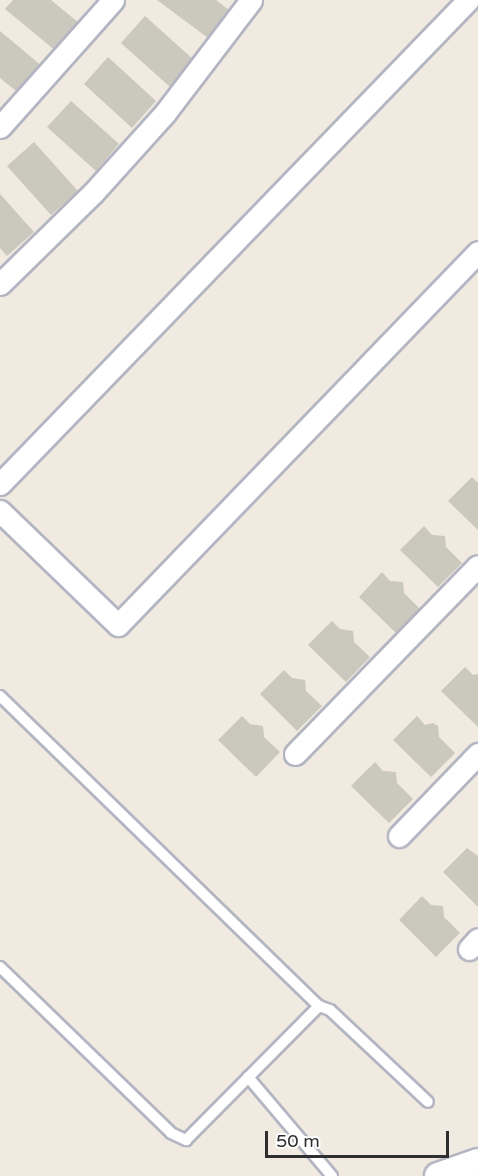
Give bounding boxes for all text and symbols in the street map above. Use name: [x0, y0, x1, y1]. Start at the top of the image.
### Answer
scale bar: [268, 1119, 452, 1157]
text: 50 m: [276, 1130, 320, 1152]

